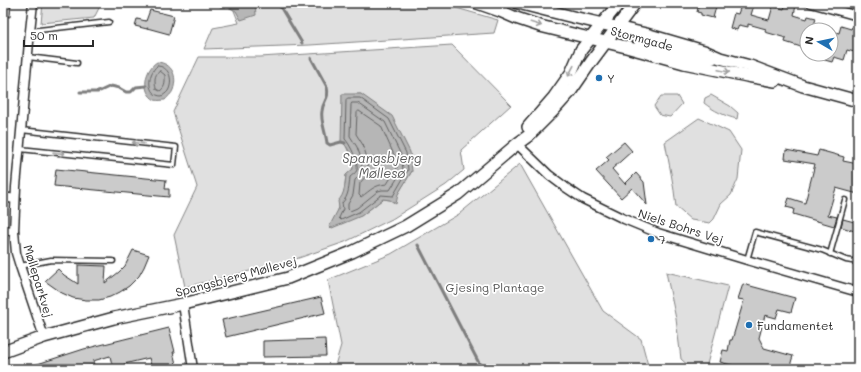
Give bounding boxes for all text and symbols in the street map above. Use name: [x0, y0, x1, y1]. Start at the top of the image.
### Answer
one-way arrow: [530, 21, 543, 28]
scale bar: [24, 22, 93, 48]
street label: Stormgade: [609, 22, 675, 54]
north arrow: [799, 22, 839, 62]
text: 50 m: [30, 27, 58, 43]
text: N: [801, 35, 817, 46]
one-way arrow: [567, 65, 574, 77]
one-way arrow: [717, 68, 730, 76]
place label: Y: [607, 70, 615, 86]
marker: Y: [594, 73, 604, 83]
one-way arrow: [132, 139, 145, 147]
one-way arrow: [52, 149, 65, 157]
water label: Spangsbjerg Møllesø: [342, 149, 422, 181]
street label: Niels Bohrs Vej: [636, 205, 726, 247]
place label: 7: [659, 231, 666, 247]
marker: 7: [646, 234, 656, 244]
street label: Mølleparkvej: [20, 243, 58, 319]
street label: Spangsbjerg Møllevej: [174, 252, 298, 300]
park label: Gjesing Plantage: [446, 279, 544, 295]
place label: Fundamentet: [757, 317, 834, 333]
marker: Fundamentet: [744, 320, 754, 330]

